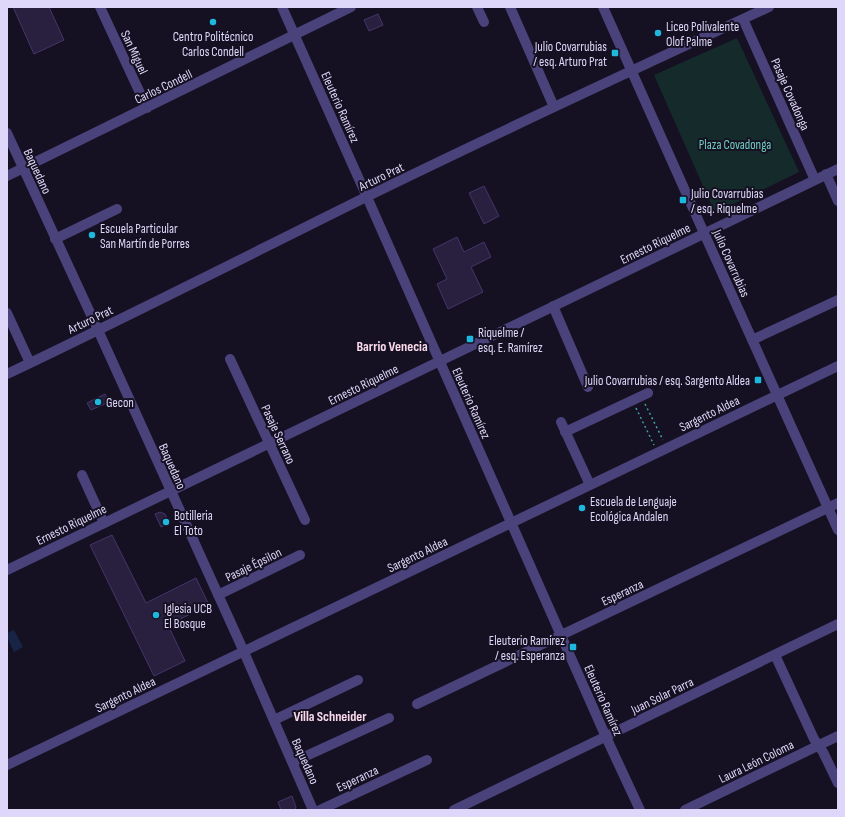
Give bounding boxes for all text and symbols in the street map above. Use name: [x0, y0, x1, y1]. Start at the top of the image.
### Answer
marker: Centro Politécnico Carlos Condell: [208, 17, 218, 27]
place label: Liceo Polivalente Olof Palme: [666, 19, 739, 50]
street label: San Miguel: [117, 28, 151, 77]
marker: Liceo Polivalente Olof Palme: [653, 28, 663, 38]
place label: Centro Politécnico Carlos Condell: [173, 29, 253, 60]
place label: Julio Covarrubias / esq. Arturo Prat: [533, 39, 607, 70]
marker: Julio Covarrubias / esq. Arturo Prat: [610, 48, 620, 58]
street label: Pasaje Covadonga: [767, 56, 813, 133]
street label: Carlos Condell: [132, 66, 195, 108]
street label: Eleuterio Ramírez: [317, 69, 363, 146]
park label: Plaza Covadonga: [699, 137, 771, 153]
street label: Baquedano: [20, 146, 55, 197]
street label: Arturo Prat: [355, 159, 407, 195]
place label: Julio Covarrubias / esq. Riquelme: [690, 186, 764, 217]
marker: Julio Covarrubias / esq. Riquelme: [678, 195, 688, 205]
street label: Ernesto Riquelme: [618, 220, 693, 268]
place label: Escuela Particular San Martín de Porres: [100, 221, 190, 252]
street label: Julio Covarrubias: [709, 226, 753, 300]
marker: Escuela Particular San Martín de Porres: [87, 230, 97, 240]
street label: Arturo Prat: [64, 302, 116, 338]
place label: Riquelme / esq. E. Ramírez: [478, 325, 543, 356]
marker: Riquelme / esq. E. Ramírez: [465, 334, 475, 344]
district label: Barrio Venecia: [356, 338, 428, 355]
street label: Ernesto Riquelme: [326, 361, 401, 409]
street label: Eleuterio Ramírez: [448, 365, 494, 442]
place label: Julio Covarrubias / esq. Sargento Aldea: [584, 373, 750, 389]
marker: Julio Covarrubias / esq. Sargento Aldea: [753, 375, 763, 385]
street label: Sargento Aldea: [677, 392, 742, 435]
place label: Gecon: [106, 395, 134, 411]
marker: Gecon: [93, 397, 103, 407]
street label: Pasaje Serrano: [257, 402, 299, 467]
street label: Baquedano: [155, 441, 189, 492]
place label: Escuela de Lenguaje Ecológica Andalen: [590, 494, 677, 525]
street label: Ernesto Riquelme: [34, 501, 109, 549]
marker: Escuela de Lenguaje Ecológica Andalen: [577, 503, 587, 513]
place label: Botilleria El Toto: [174, 508, 213, 539]
marker: Botilleria El Toto: [161, 517, 171, 527]
street label: Sargento Aldea: [385, 533, 450, 576]
street label: Pasaje Épsilon: [223, 544, 284, 585]
street label: Esperanza: [599, 576, 646, 610]
place label: Iglesia UCB El Bosque: [164, 601, 212, 632]
marker: Iglesia UCB El Bosque: [151, 610, 161, 620]
place label: Eleuterio Ramírez / esq. Esperanza: [489, 633, 565, 664]
marker: Eleuterio Ramírez / esq. Esperanza: [568, 642, 578, 652]
street label: Eleuterio Ramírez: [580, 662, 626, 739]
street label: Sargento Aldea: [93, 673, 158, 716]
street label: Juan Solar Parra: [628, 674, 696, 718]
district label: Villa Schneider: [293, 708, 367, 725]
street label: Baquedano: [288, 736, 322, 787]
street label: Laura León Coloma: [716, 737, 797, 787]
street label: Esperanza: [334, 762, 381, 796]

